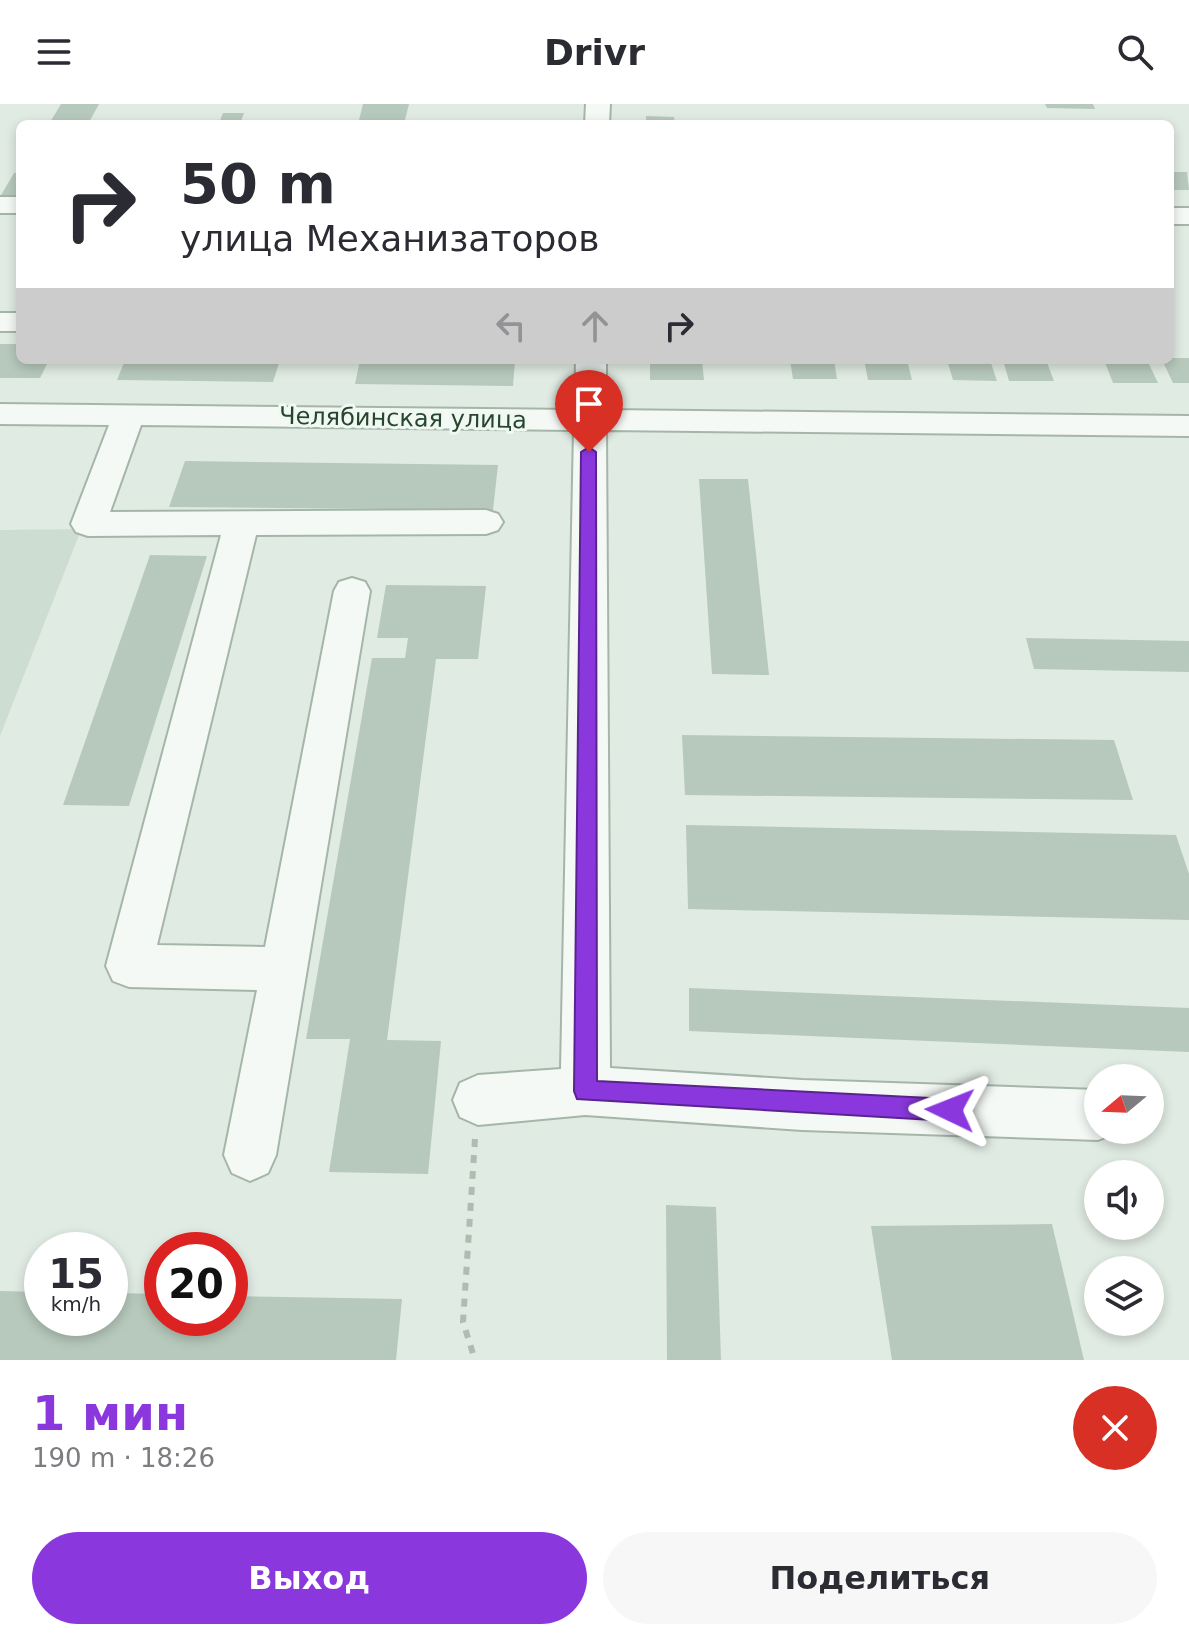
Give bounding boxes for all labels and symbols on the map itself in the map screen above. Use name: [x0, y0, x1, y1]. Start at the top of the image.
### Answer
pin: [555, 370, 623, 452]
street label: Челябинская улица: [279, 402, 527, 434]
north arrow: [1084, 1064, 1164, 1144]
position arrow: [908, 1068, 992, 1152]
speed limit sign: 20: [144, 1232, 248, 1336]

